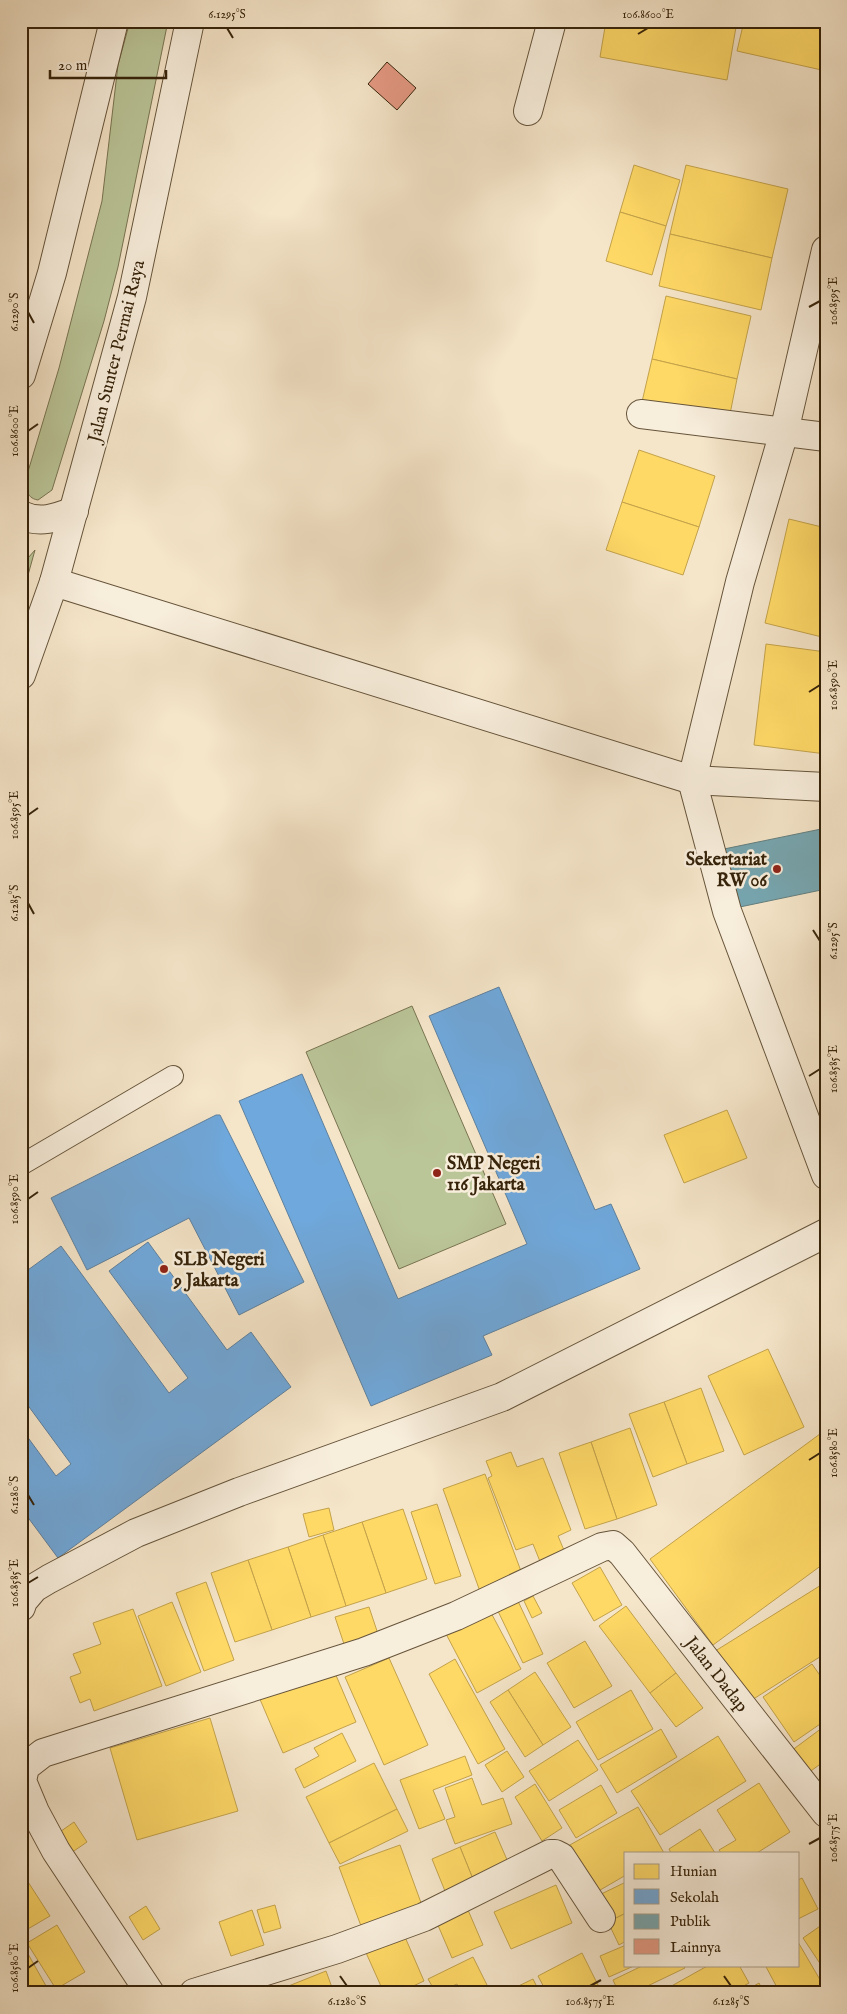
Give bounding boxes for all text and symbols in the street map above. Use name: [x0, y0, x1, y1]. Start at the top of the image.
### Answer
text: 6.1295°S: [208, 7, 246, 22]
text: 106.8600°E: [622, 7, 674, 22]
scale bar: [50, 48, 166, 80]
text: 20 m: [58, 56, 88, 75]
street label: Jalan Sunter Permai Raya: [83, 258, 151, 447]
text: 106.8595°E: [826, 277, 841, 325]
text: 6.1290°S: [7, 293, 22, 331]
text: 106.8600°E: [7, 405, 22, 457]
text: 106.8590°E: [826, 660, 841, 710]
text: 106.8595°E: [7, 791, 22, 839]
place label: Sekertariat RW 06: [686, 849, 768, 893]
marker: Sekertariat RW 06: [771, 863, 783, 875]
text: 6.1285°S: [7, 885, 22, 921]
text: 6.1295°S: [826, 922, 841, 960]
text: 106.8585°E: [826, 1045, 841, 1093]
place label: SMP Negeri 116 Jakarta: [447, 1153, 540, 1197]
marker: SMP Negeri 116 Jakarta: [431, 1167, 443, 1179]
text: 106.8590°E: [7, 1174, 22, 1224]
place label: SLB Negeri 9 Jakarta: [173, 1249, 265, 1293]
marker: SLB Negeri 9 Jakarta: [158, 1263, 170, 1275]
text: 106.8580°E: [826, 1428, 841, 1478]
text: 6.1280°S: [7, 1476, 22, 1514]
text: 106.8585°E: [7, 1559, 22, 1607]
street label: Jalan Dadap: [678, 1631, 753, 1718]
text: 106.8575°E: [826, 1813, 841, 1863]
legend: [624, 1852, 800, 1966]
text: Hunian: [670, 1862, 717, 1881]
text: Sekolah: [670, 1888, 719, 1907]
text: Publik: [670, 1912, 712, 1931]
text: Lainnya: [670, 1938, 721, 1957]
text: 106.8580°E: [7, 1943, 22, 1993]
text: 6.1280°S: [328, 1994, 366, 2009]
text: 106.8575°E: [565, 1994, 615, 2009]
text: 6.1285°S: [713, 1994, 749, 2009]

